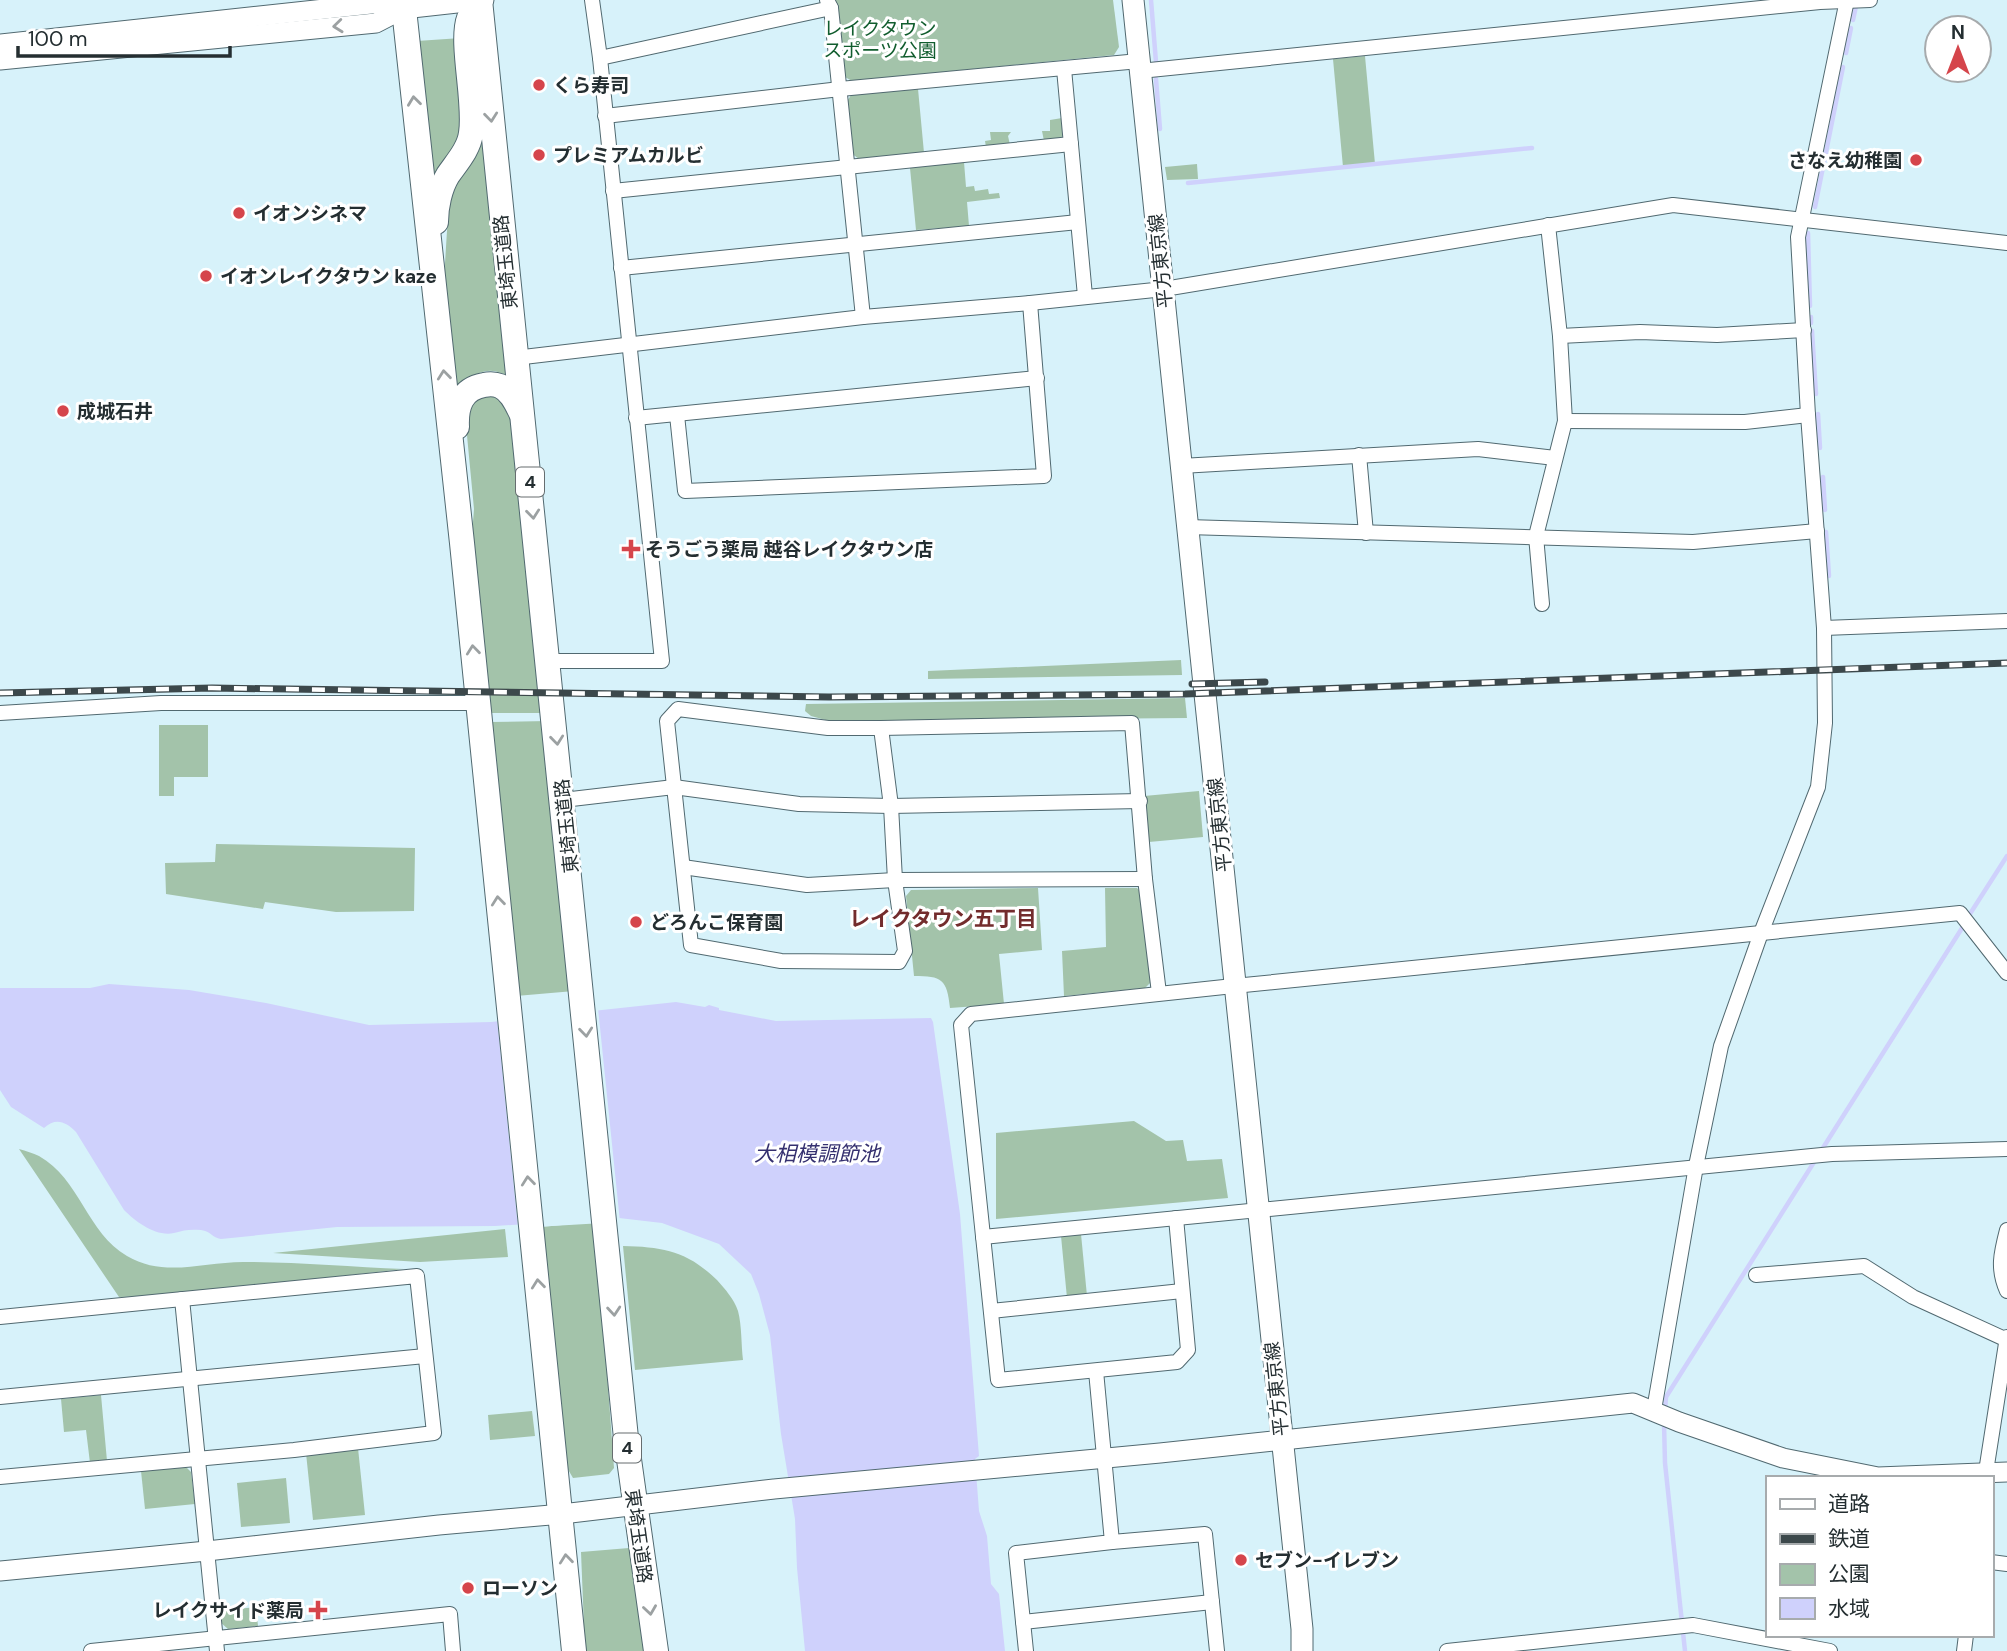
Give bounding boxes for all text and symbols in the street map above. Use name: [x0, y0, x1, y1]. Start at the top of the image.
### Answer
scale bar: [18, 14, 229, 58]
north arrow: [1923, 14, 1993, 84]
park label: レイクタウン スポーツ公園: [823, 16, 937, 63]
one-way arrow: [332, 18, 343, 33]
text: N: [1951, 20, 1965, 45]
text: 100 m: [28, 25, 88, 53]
place label: くら寿司: [553, 73, 629, 98]
marker: くら寿司: [531, 77, 547, 93]
one-way arrow: [406, 95, 421, 106]
one-way arrow: [484, 111, 499, 123]
place label: プレミアムカルビ: [553, 143, 704, 168]
marker: プレミアムカルビ: [531, 147, 547, 163]
place label: さなえ幼稚園: [1788, 148, 1902, 173]
marker: さなえ幼稚園: [1908, 152, 1924, 168]
place label: イオンシネマ: [253, 201, 367, 226]
marker: イオンシネマ: [231, 205, 247, 221]
street label: 平方東京線: [1143, 212, 1178, 310]
street label: 東埼玉道路: [488, 213, 523, 311]
place label: イオンレイクタウン kaze: [220, 264, 437, 289]
marker: イオンレイクタウン kaze: [198, 268, 214, 284]
one-way arrow: [437, 370, 452, 381]
place label: 成城石井: [77, 399, 153, 424]
marker: 成城石井: [55, 403, 71, 419]
road number: 4: [516, 468, 544, 496]
one-way arrow: [526, 508, 541, 520]
place label: そうごう薬局 越谷レイクタウン店: [645, 537, 933, 562]
marker: そうごう薬局 越谷レイクタウン店: [623, 541, 639, 557]
one-way arrow: [466, 645, 481, 656]
one-way arrow: [549, 734, 564, 746]
street label: 平方東京線: [1202, 776, 1237, 874]
street label: 東埼玉道路: [549, 777, 584, 875]
one-way arrow: [491, 895, 506, 907]
district label: レイクタウン五丁目: [849, 905, 1037, 933]
place label: どろんこ保育園: [650, 910, 783, 935]
marker: どろんこ保育園: [628, 914, 644, 930]
one-way arrow: [579, 1026, 594, 1038]
water label: 大相模調節池: [754, 1140, 882, 1168]
one-way arrow: [520, 1175, 535, 1187]
one-way arrow: [531, 1278, 546, 1289]
one-way arrow: [606, 1306, 621, 1317]
street label: 平方東京線: [1259, 1340, 1294, 1438]
road number: 4: [613, 1434, 641, 1462]
legend: [1766, 1476, 1993, 1637]
street label: 東埼玉道路: [620, 1487, 657, 1585]
text: 道路: [1828, 1490, 1870, 1518]
text: 鉄道: [1828, 1525, 1870, 1553]
place label: セブン-イレブン: [1255, 1548, 1399, 1573]
marker: セブン-イレブン: [1233, 1552, 1249, 1568]
one-way arrow: [559, 1553, 574, 1564]
text: 公園: [1828, 1560, 1870, 1588]
place label: ローソン: [482, 1576, 558, 1601]
marker: ローソン: [460, 1580, 476, 1596]
text: 水域: [1828, 1595, 1870, 1623]
place label: レイクサイド薬局: [152, 1598, 304, 1623]
marker: レイクサイド薬局: [310, 1602, 326, 1618]
one-way arrow: [642, 1604, 657, 1616]

